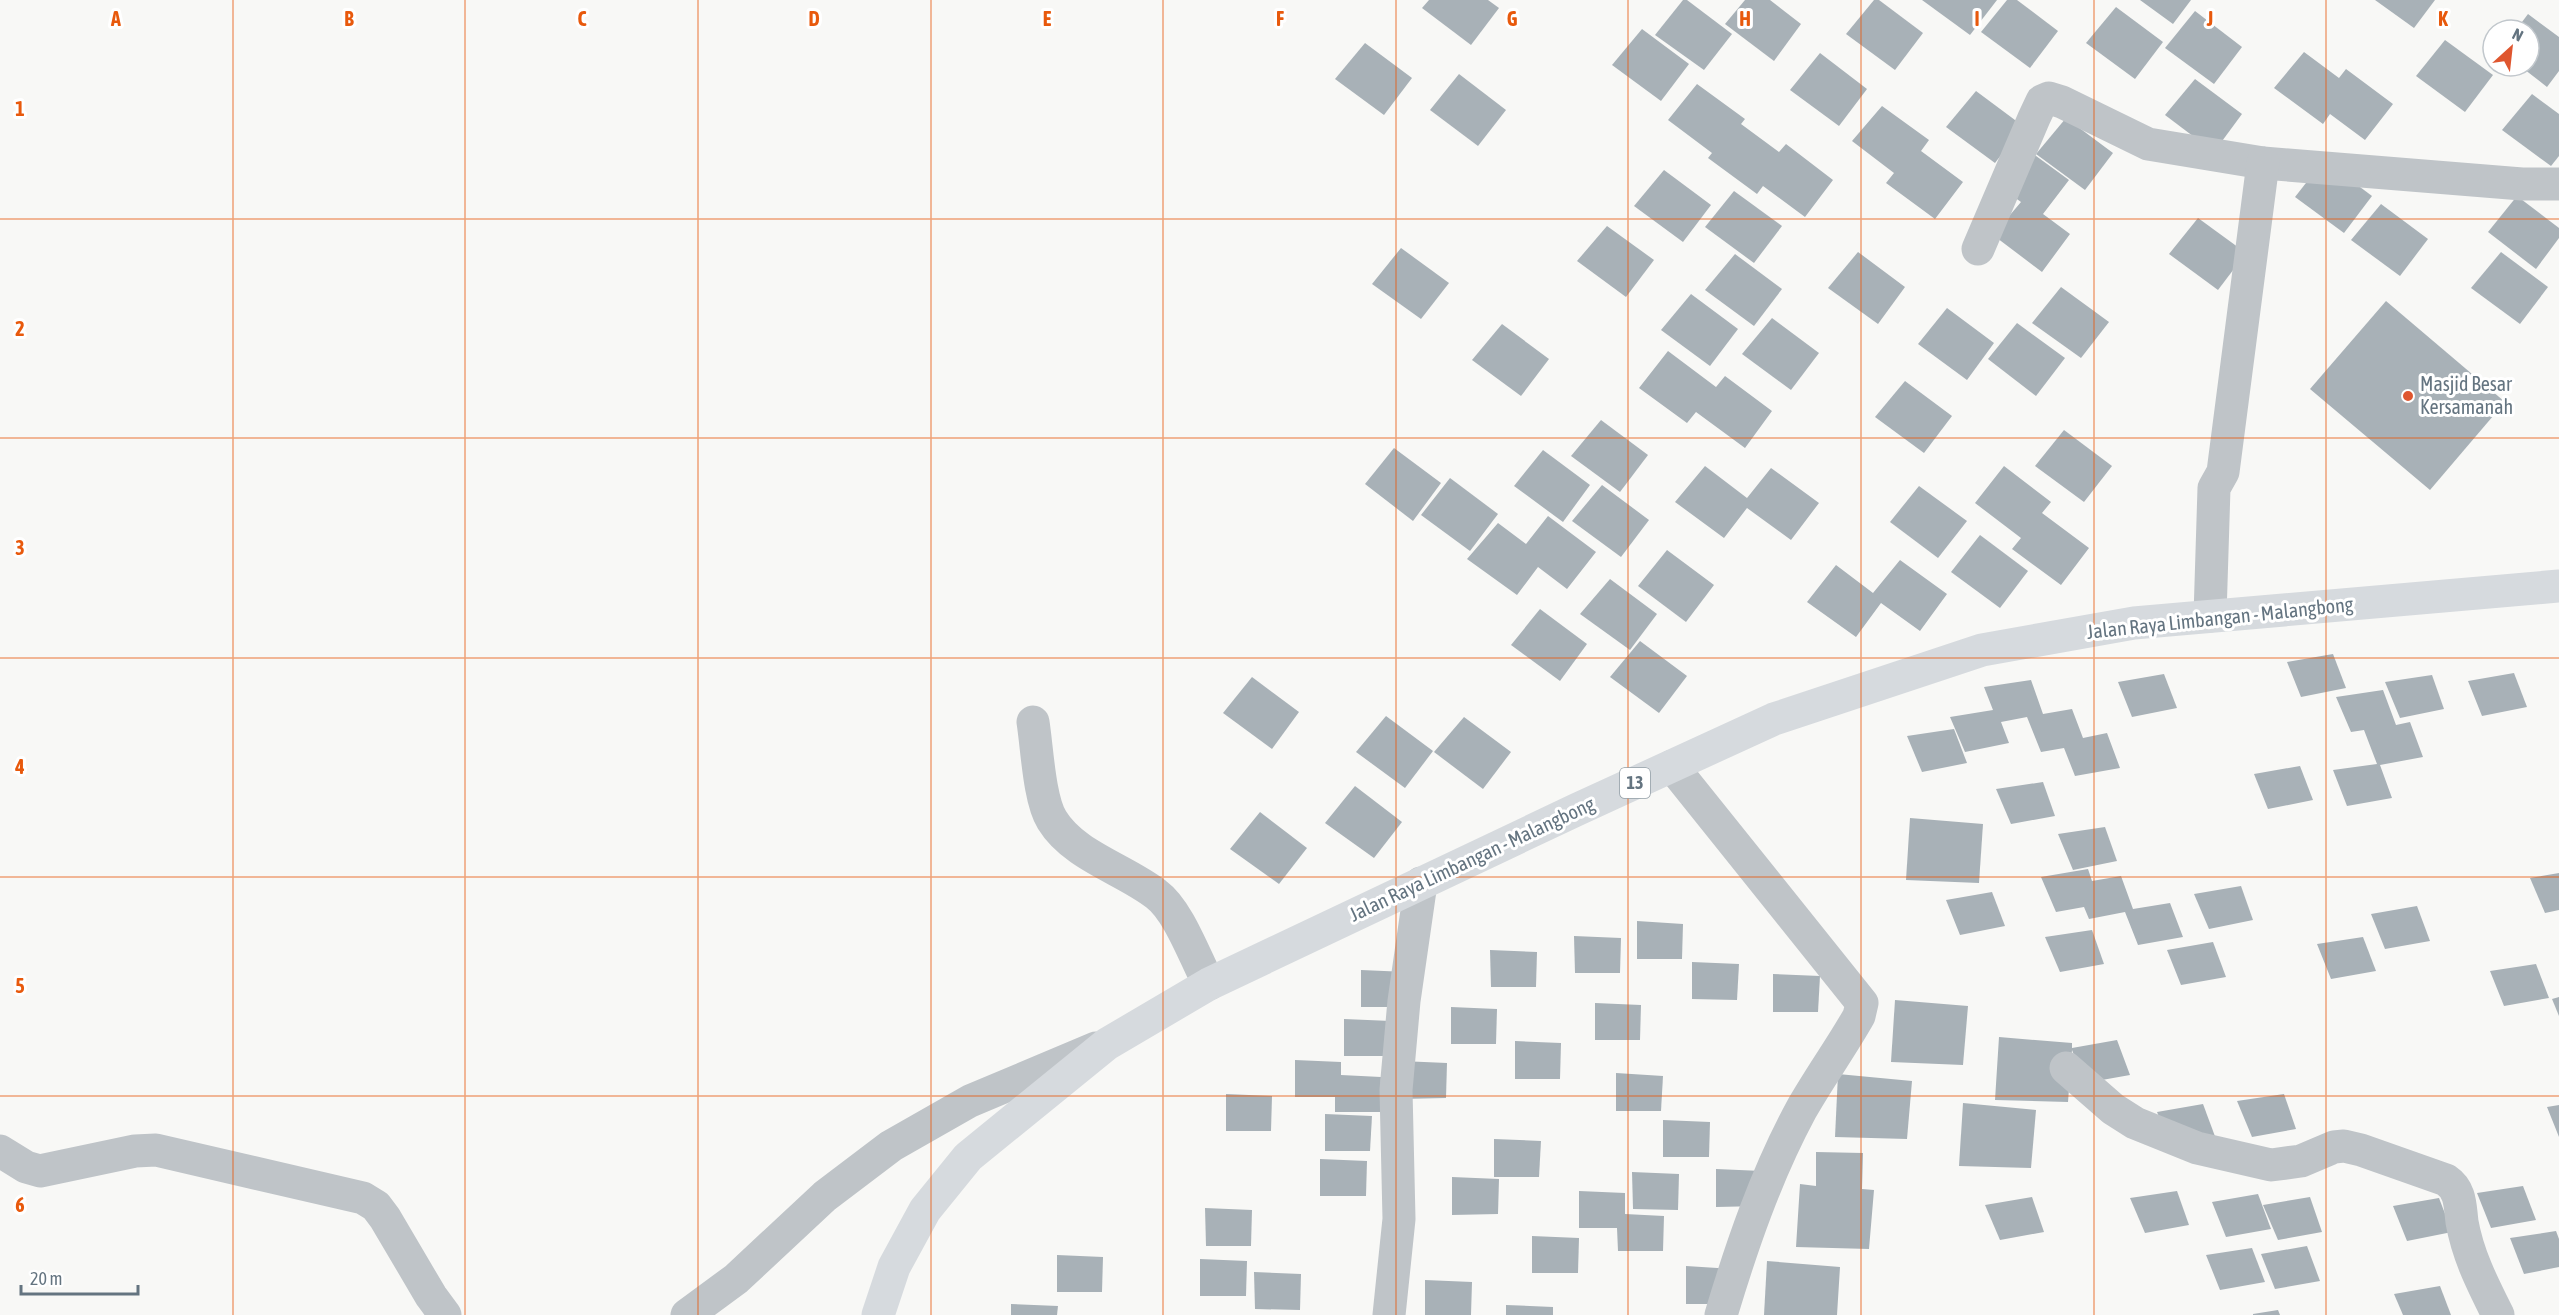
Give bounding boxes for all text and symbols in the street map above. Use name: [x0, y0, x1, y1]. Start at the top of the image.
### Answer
text: A: [110, 7, 121, 30]
text: B: [344, 7, 354, 30]
text: C: [578, 7, 587, 30]
text: D: [808, 7, 820, 30]
text: E: [1043, 7, 1052, 30]
text: F: [1276, 7, 1284, 30]
text: G: [1507, 7, 1518, 30]
text: H: [1739, 7, 1751, 30]
text: I: [1974, 7, 1980, 30]
text: J: [2206, 7, 2213, 30]
text: K: [2438, 7, 2448, 30]
north arrow: [2481, 18, 2541, 78]
text: N: [2510, 24, 2526, 45]
text: 1: [15, 97, 25, 120]
text: 2: [15, 317, 25, 340]
place label: Masjid Besar Kersamanah: [2420, 372, 2513, 418]
marker: Masjid Besar Kersamanah: [2401, 389, 2415, 403]
text: 3: [15, 536, 25, 559]
street label: Jalan Raya Limbangan - Malangbong: [2086, 592, 2355, 643]
text: 4: [14, 755, 25, 778]
road number: 13: [1620, 768, 1650, 798]
street label: Jalan Raya Limbangan - Malangbong: [1346, 791, 1598, 926]
text: 5: [15, 974, 25, 997]
text: 6: [15, 1193, 25, 1216]
scale bar: [21, 1258, 138, 1296]
text: 20 m: [30, 1268, 62, 1289]

